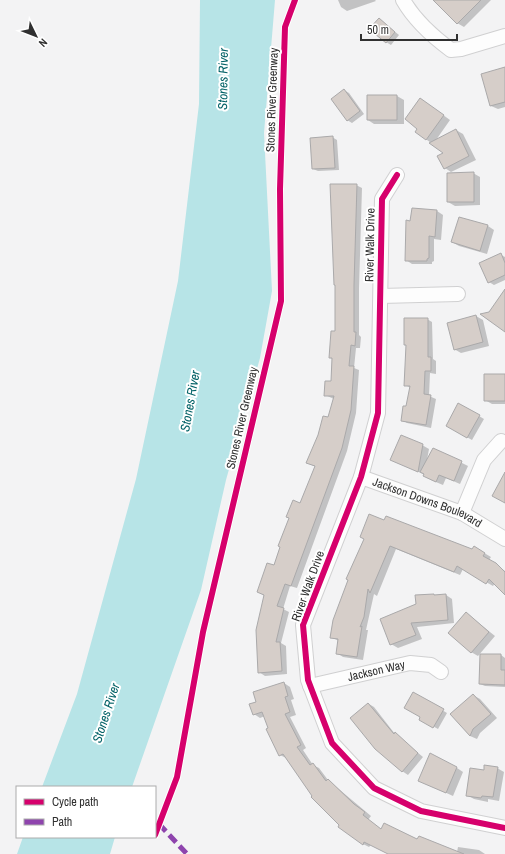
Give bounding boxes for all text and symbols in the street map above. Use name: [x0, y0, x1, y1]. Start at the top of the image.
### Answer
north arrow: [16, 16, 56, 56]
scale bar: [361, 16, 457, 42]
text: 50 m: [367, 22, 389, 38]
text: N: [36, 36, 51, 50]
street label: Stones River Greenway: [262, 47, 282, 152]
water label: Stones River: [214, 48, 232, 110]
street label: River Walk Drive: [361, 208, 379, 282]
street label: Stones River Greenway: [222, 365, 262, 471]
water label: Stones River: [176, 369, 204, 433]
street label: Jackson Downs Boulevard: [370, 474, 485, 531]
street label: River Walk Drive: [288, 548, 328, 624]
street label: Jackson Way: [346, 656, 407, 685]
water label: Stones River: [88, 681, 124, 745]
legend: [16, 786, 156, 838]
text: Cycle path: [52, 794, 99, 810]
text: Path: [52, 814, 72, 830]

